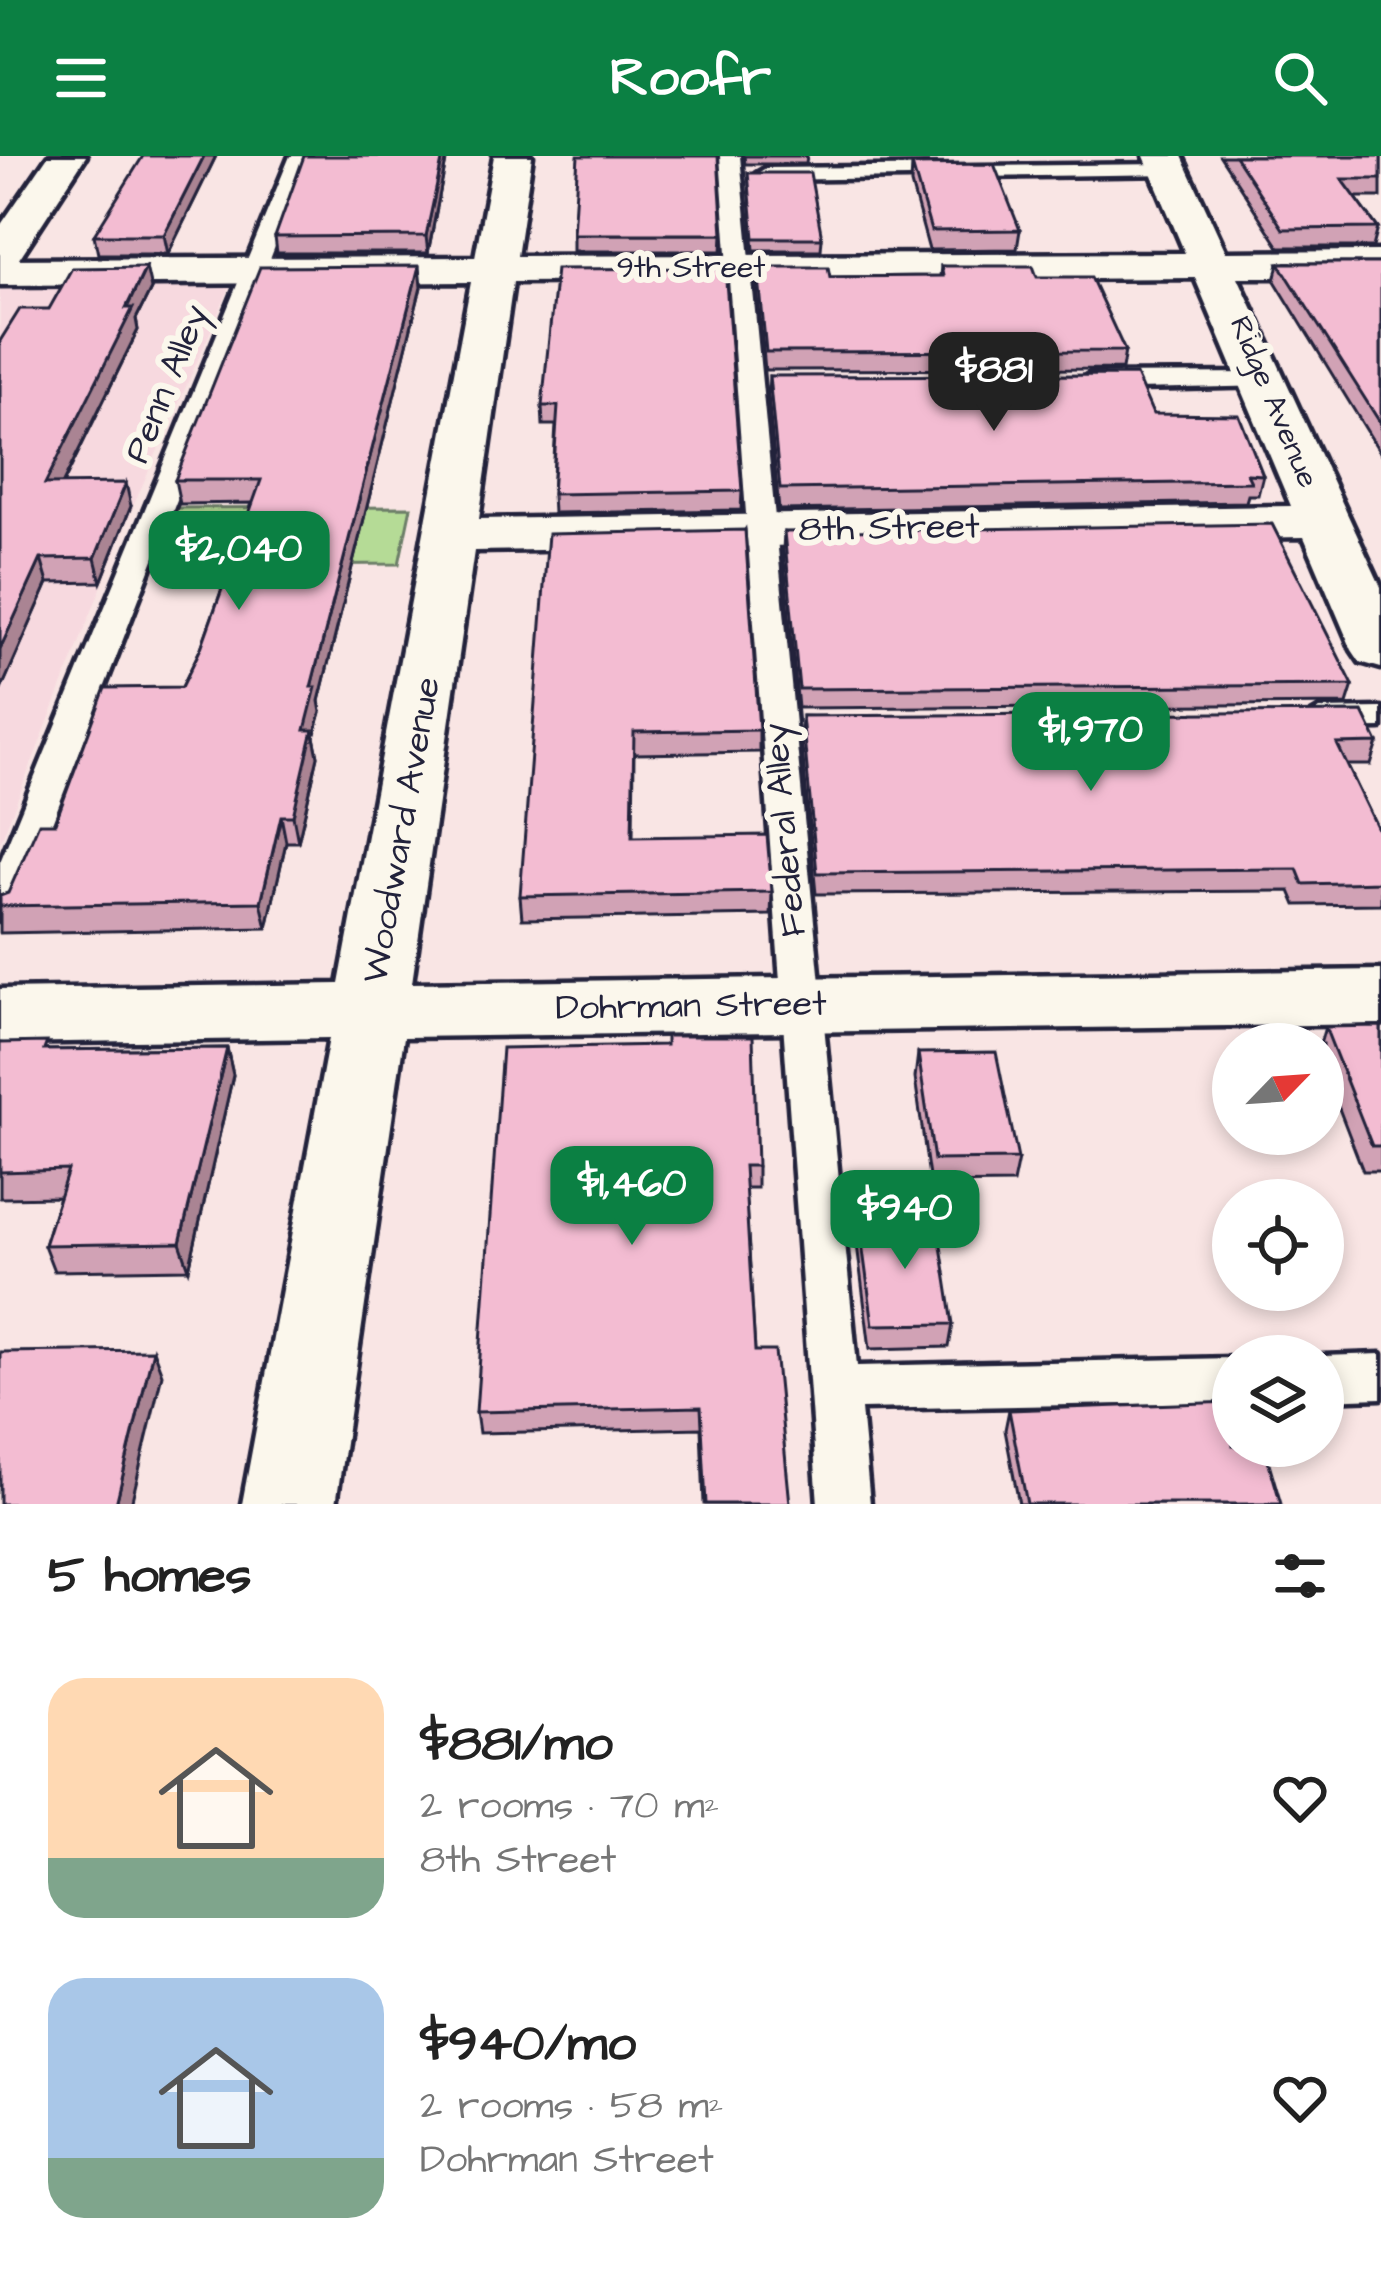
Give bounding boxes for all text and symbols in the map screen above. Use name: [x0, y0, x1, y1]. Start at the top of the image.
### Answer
text: Roofr: [610, 41, 771, 116]
icon: menu: [48, 45, 114, 111]
icon: search: [1267, 45, 1333, 111]
street label: 9th Street: [617, 247, 765, 289]
street label: Penn Alley: [112, 297, 222, 471]
street label: Ridge Avenue: [1218, 310, 1329, 495]
pin: $881: [923, 332, 1065, 434]
text: $881: [955, 344, 1033, 398]
street label: 8th Street: [798, 501, 980, 555]
pin: $2,040: [141, 511, 337, 613]
text: $2,040: [176, 523, 302, 577]
street label: Woodward Avenue: [350, 673, 454, 987]
pin: $1,970: [993, 692, 1189, 794]
text: $1,970: [1039, 704, 1143, 758]
street label: Federal Alley: [750, 721, 820, 939]
street label: Dohrman Street: [555, 978, 827, 1034]
north arrow: [1212, 1023, 1344, 1155]
map controls: [1212, 1023, 1344, 1467]
pin: $1,460: [534, 1146, 730, 1248]
text: $1,460: [577, 1158, 687, 1212]
pin: $940: [834, 1170, 976, 1272]
button: locate: [1212, 1179, 1344, 1311]
text: $940: [857, 1182, 953, 1236]
button: layers: [1212, 1335, 1344, 1467]
text: 5 homes: [48, 1541, 251, 1612]
icon: filters: [1267, 1543, 1333, 1609]
text: $881/mo: [420, 1709, 613, 1780]
icon: home: [144, 1726, 288, 1870]
icon: heart: [1267, 1765, 1333, 1831]
text: 2 rooms · 70 m²: [420, 1780, 719, 1834]
text: 8th Street: [420, 1834, 616, 1888]
text: $940/mo: [420, 2009, 636, 2080]
icon: home: [144, 2026, 288, 2170]
icon: heart: [1267, 2065, 1333, 2131]
text: 2 rooms · 58 m²: [420, 2080, 723, 2134]
text: Dohrman Street: [420, 2134, 714, 2188]

